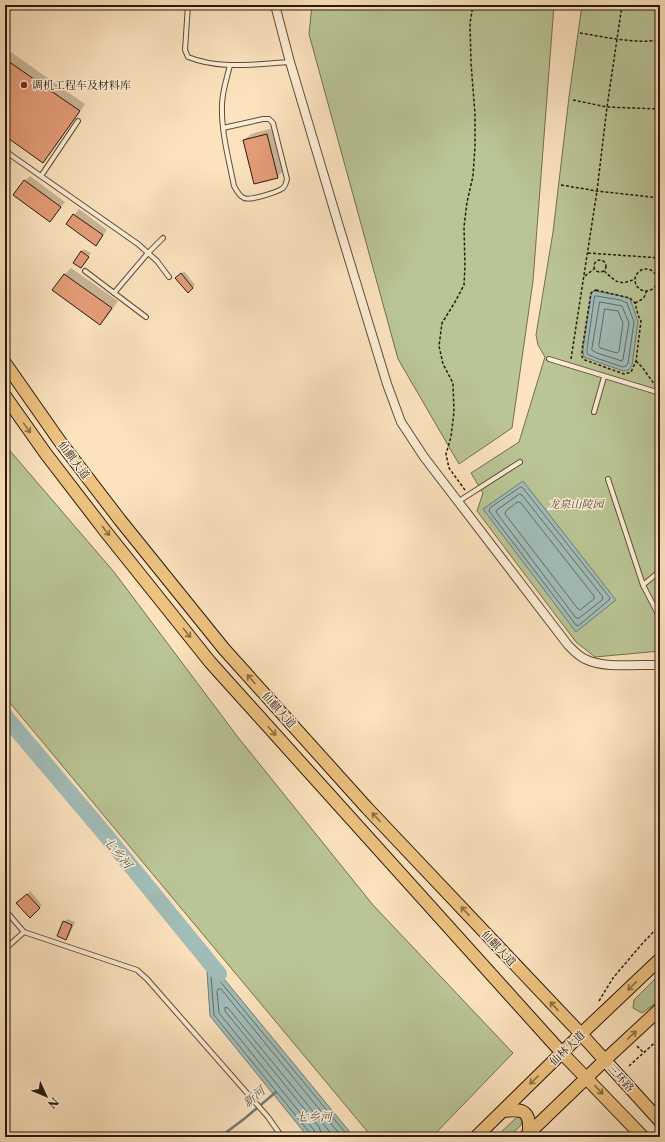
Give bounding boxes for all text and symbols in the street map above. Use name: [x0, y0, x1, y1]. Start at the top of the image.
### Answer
place label: 调机工程车及材料库: [32, 78, 131, 92]
marker: 调机工程车及材料库: [19, 80, 29, 90]
one-way arrow: [23, 422, 31, 433]
street label: 仙麒大道: [55, 438, 93, 482]
park label: 龙泉山陵园: [549, 497, 605, 511]
one-way arrow: [101, 526, 110, 537]
one-way arrow: [183, 627, 191, 638]
one-way arrow: [246, 674, 255, 684]
street label: 仙麒大道: [259, 689, 299, 731]
one-way arrow: [267, 726, 277, 736]
one-way arrow: [371, 812, 380, 822]
water label: 七乡河: [101, 834, 137, 873]
one-way arrow: [460, 906, 470, 916]
street label: 仙麒大道: [479, 927, 519, 969]
one-way arrow: [627, 981, 637, 991]
one-way arrow: [549, 1001, 559, 1011]
street label: 仙林大道: [546, 1028, 588, 1068]
one-way arrow: [627, 1030, 638, 1039]
street label: 三环路: [605, 1061, 637, 1095]
one-way arrow: [529, 1075, 539, 1085]
north arrow: [26, 1076, 66, 1116]
water label: 新河: [240, 1082, 269, 1110]
one-way arrow: [594, 1085, 604, 1095]
text: N: [45, 1095, 62, 1112]
water label: 七乡河: [296, 1109, 334, 1124]

